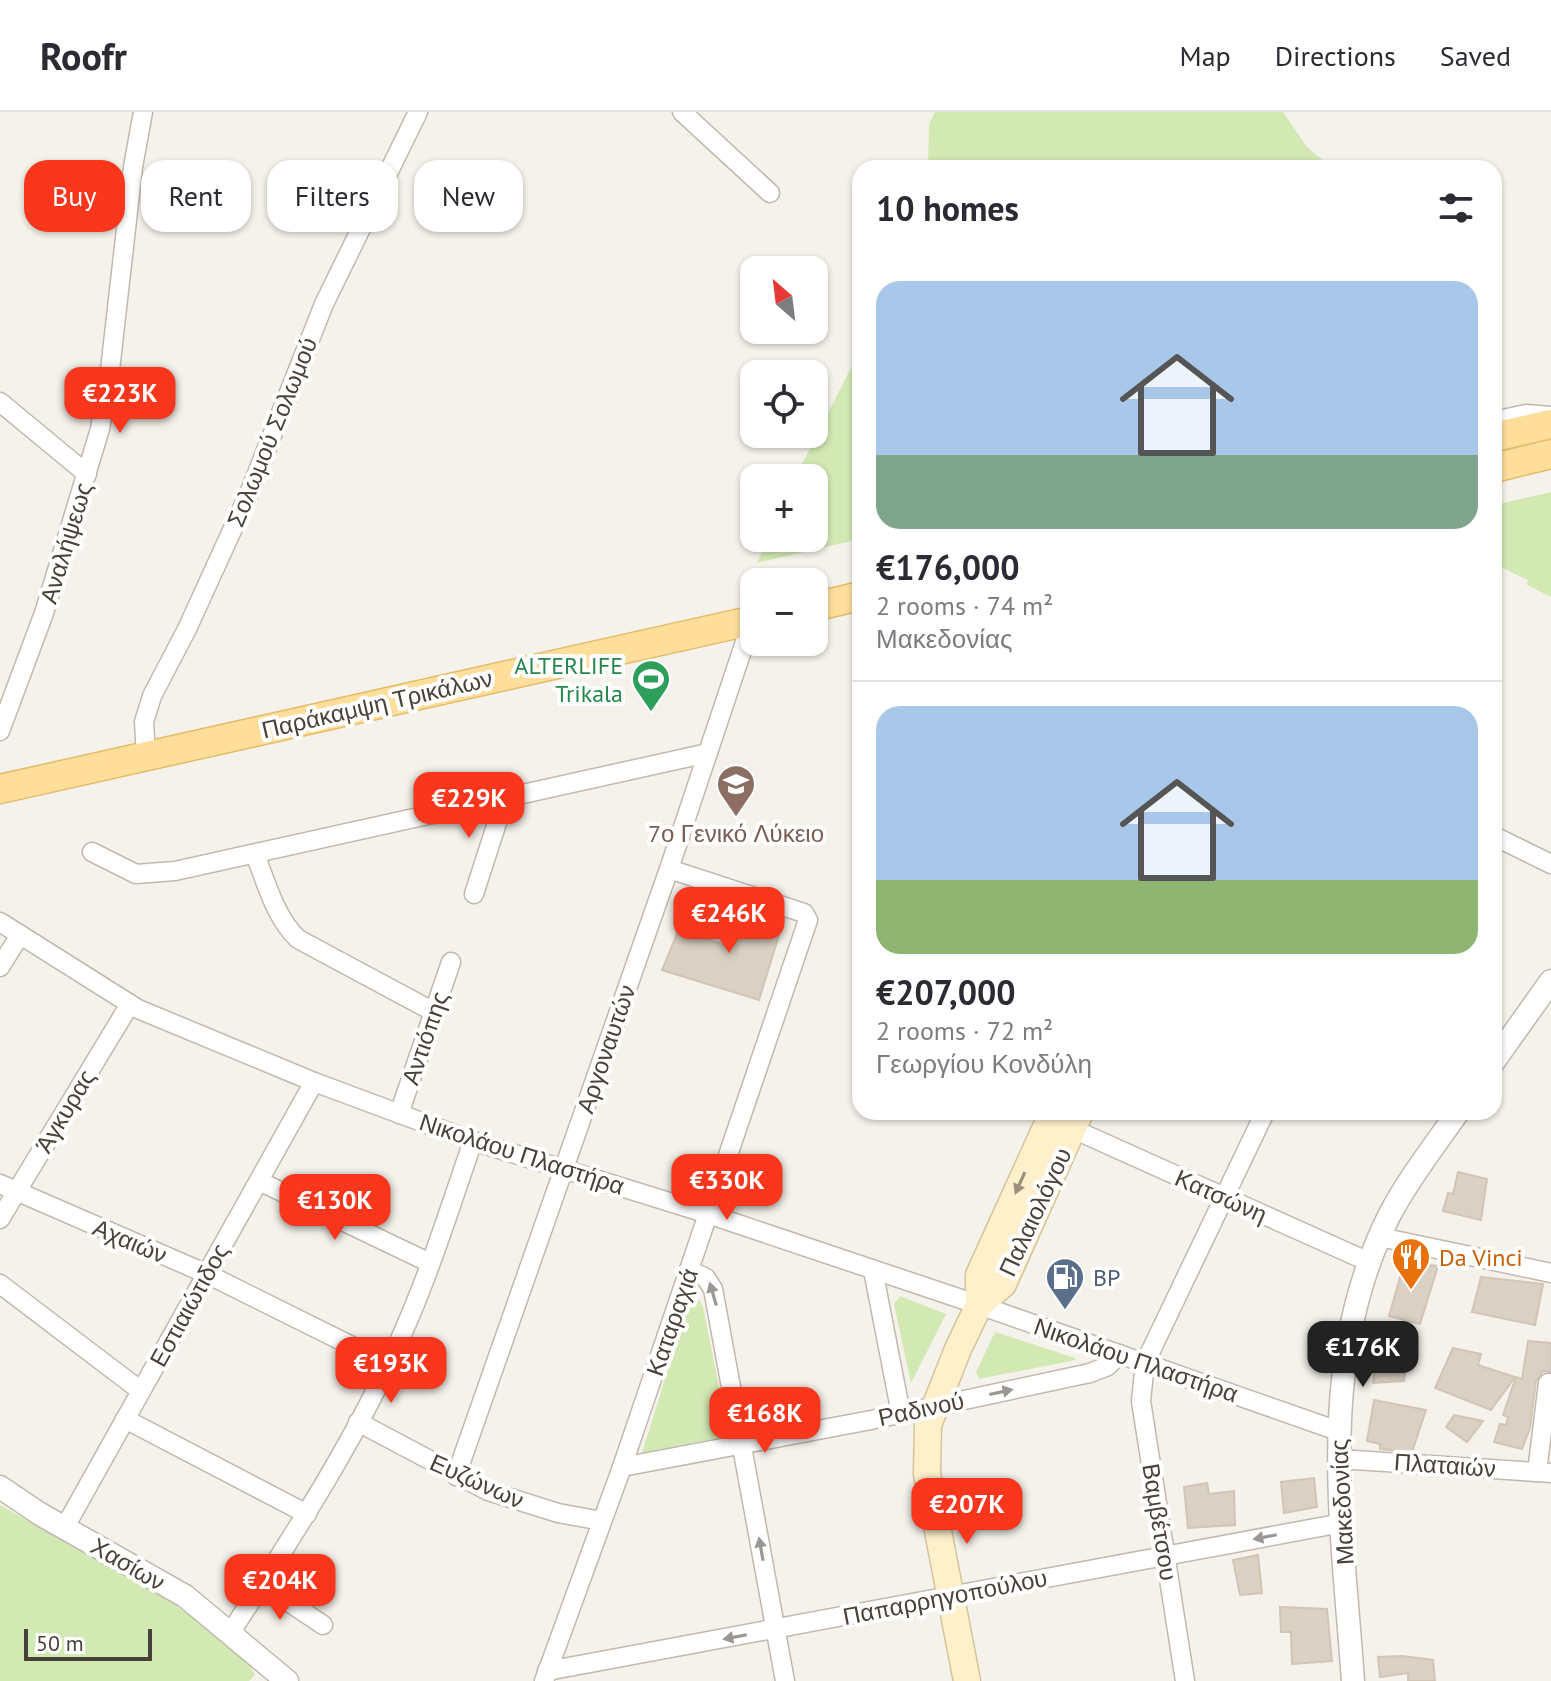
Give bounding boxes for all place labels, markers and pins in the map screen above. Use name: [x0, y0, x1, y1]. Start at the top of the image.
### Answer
pin: €223K: [64, 367, 176, 435]
place label: ALTERLIFE Trikala: [514, 650, 623, 709]
sports icon: ALTERLIFE Trikala: [630, 658, 672, 713]
school or university icon: 7ο Γενικό Λύκειο: [715, 763, 757, 818]
pin: €229K: [413, 772, 525, 840]
place label: 7ο Γενικό Λύκειο: [648, 818, 824, 849]
pin: €246K: [673, 887, 785, 955]
pin: €330K: [671, 1154, 783, 1222]
pin: €130K: [279, 1174, 391, 1242]
restaurant icon: Da Vinci: [1390, 1236, 1432, 1291]
place label: Da Vinci: [1439, 1242, 1523, 1273]
fuel station icon: BP: [1044, 1256, 1086, 1311]
place label: BP: [1093, 1262, 1120, 1293]
pin: €176K: [1307, 1321, 1419, 1389]
pin: €193K: [335, 1337, 447, 1405]
pin: €168K: [709, 1387, 821, 1455]
pin: €207K: [911, 1478, 1023, 1546]
pin: €204K: [224, 1554, 336, 1622]

